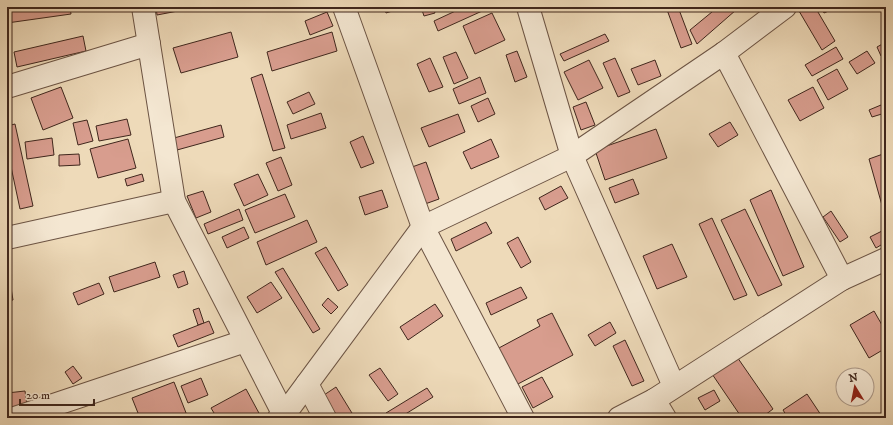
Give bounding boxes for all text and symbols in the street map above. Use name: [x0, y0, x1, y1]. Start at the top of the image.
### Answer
north arrow: [835, 367, 875, 407]
text: N: [848, 370, 859, 386]
scale bar: [20, 381, 94, 407]
text: 20 m: [26, 388, 50, 403]

